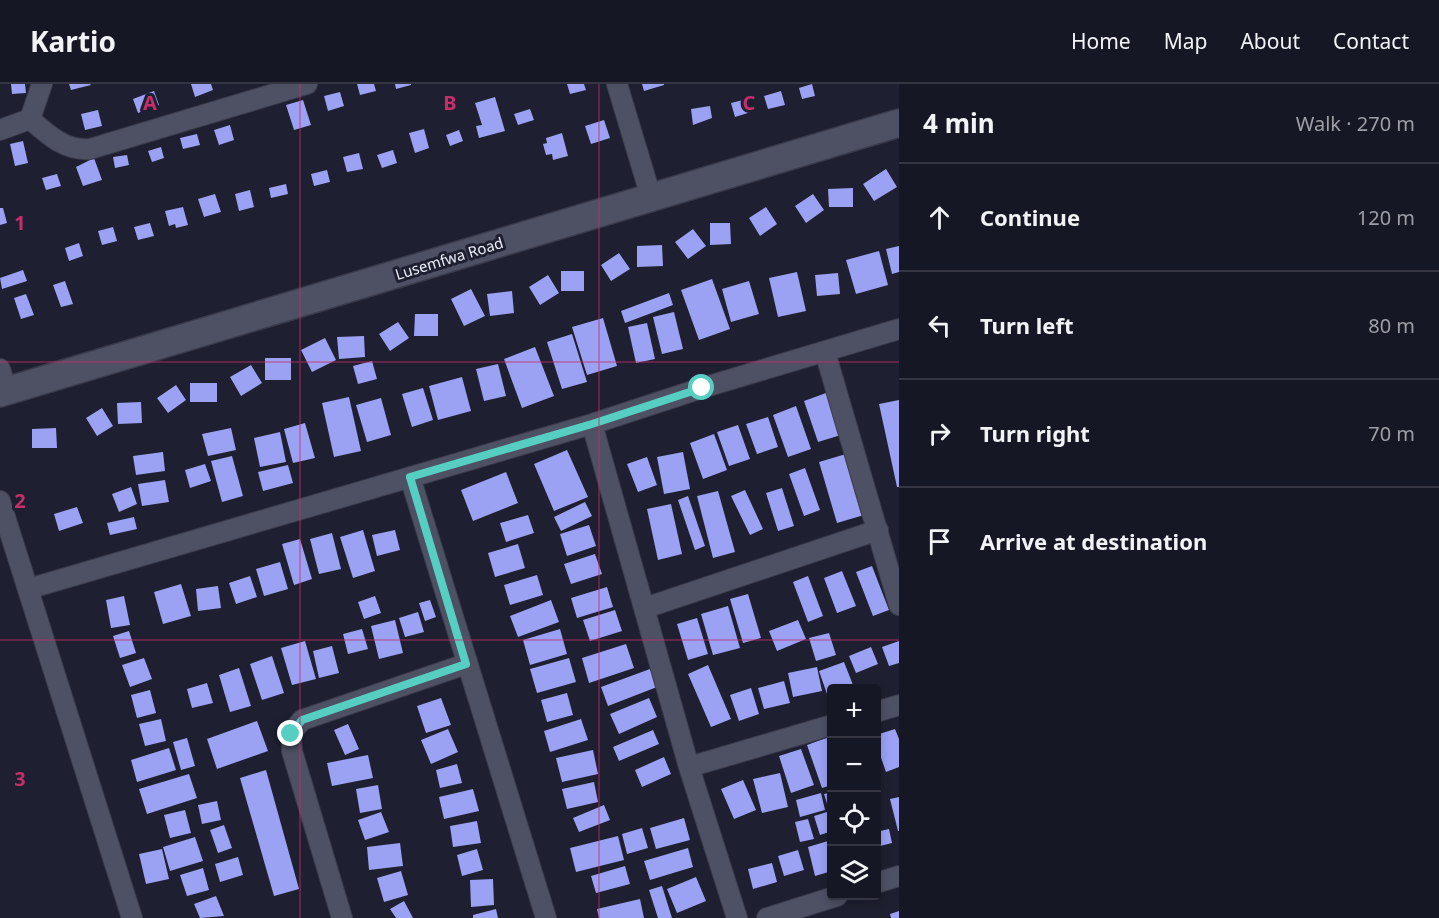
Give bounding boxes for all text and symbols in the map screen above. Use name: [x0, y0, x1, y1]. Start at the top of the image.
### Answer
text: Kartio: [30, 22, 116, 60]
text: Home: [1071, 27, 1131, 55]
text: Map: [1164, 27, 1207, 55]
text: About: [1240, 27, 1300, 55]
text: Contact: [1333, 27, 1409, 55]
text: A: [143, 89, 157, 116]
text: B: [443, 89, 457, 116]
text: C: [743, 89, 756, 116]
text: 4 min: [923, 105, 995, 141]
text: Walk · 270 m: [1296, 110, 1415, 137]
icon: ahead: [923, 201, 956, 234]
text: Continue: [980, 202, 1080, 232]
text: 120 m: [1357, 204, 1415, 231]
text: 1: [14, 209, 26, 236]
street label: Lusemfwa Road: [392, 232, 506, 284]
icon: left: [923, 309, 956, 342]
text: Turn left: [980, 310, 1074, 340]
text: 80 m: [1368, 312, 1415, 339]
route start: [688, 374, 714, 400]
icon: right: [923, 417, 956, 450]
text: Turn right: [980, 418, 1090, 448]
text: 70 m: [1368, 420, 1415, 447]
text: 2: [14, 487, 26, 514]
icon: arrive: [923, 525, 956, 558]
text: Arrive at destination: [980, 526, 1207, 556]
map controls: [827, 684, 881, 900]
button: +: [827, 684, 881, 738]
route end: [277, 720, 303, 746]
button: −: [827, 738, 881, 792]
text: 3: [14, 765, 26, 792]
button: locate: [827, 792, 881, 846]
button: layers: [827, 846, 881, 900]

